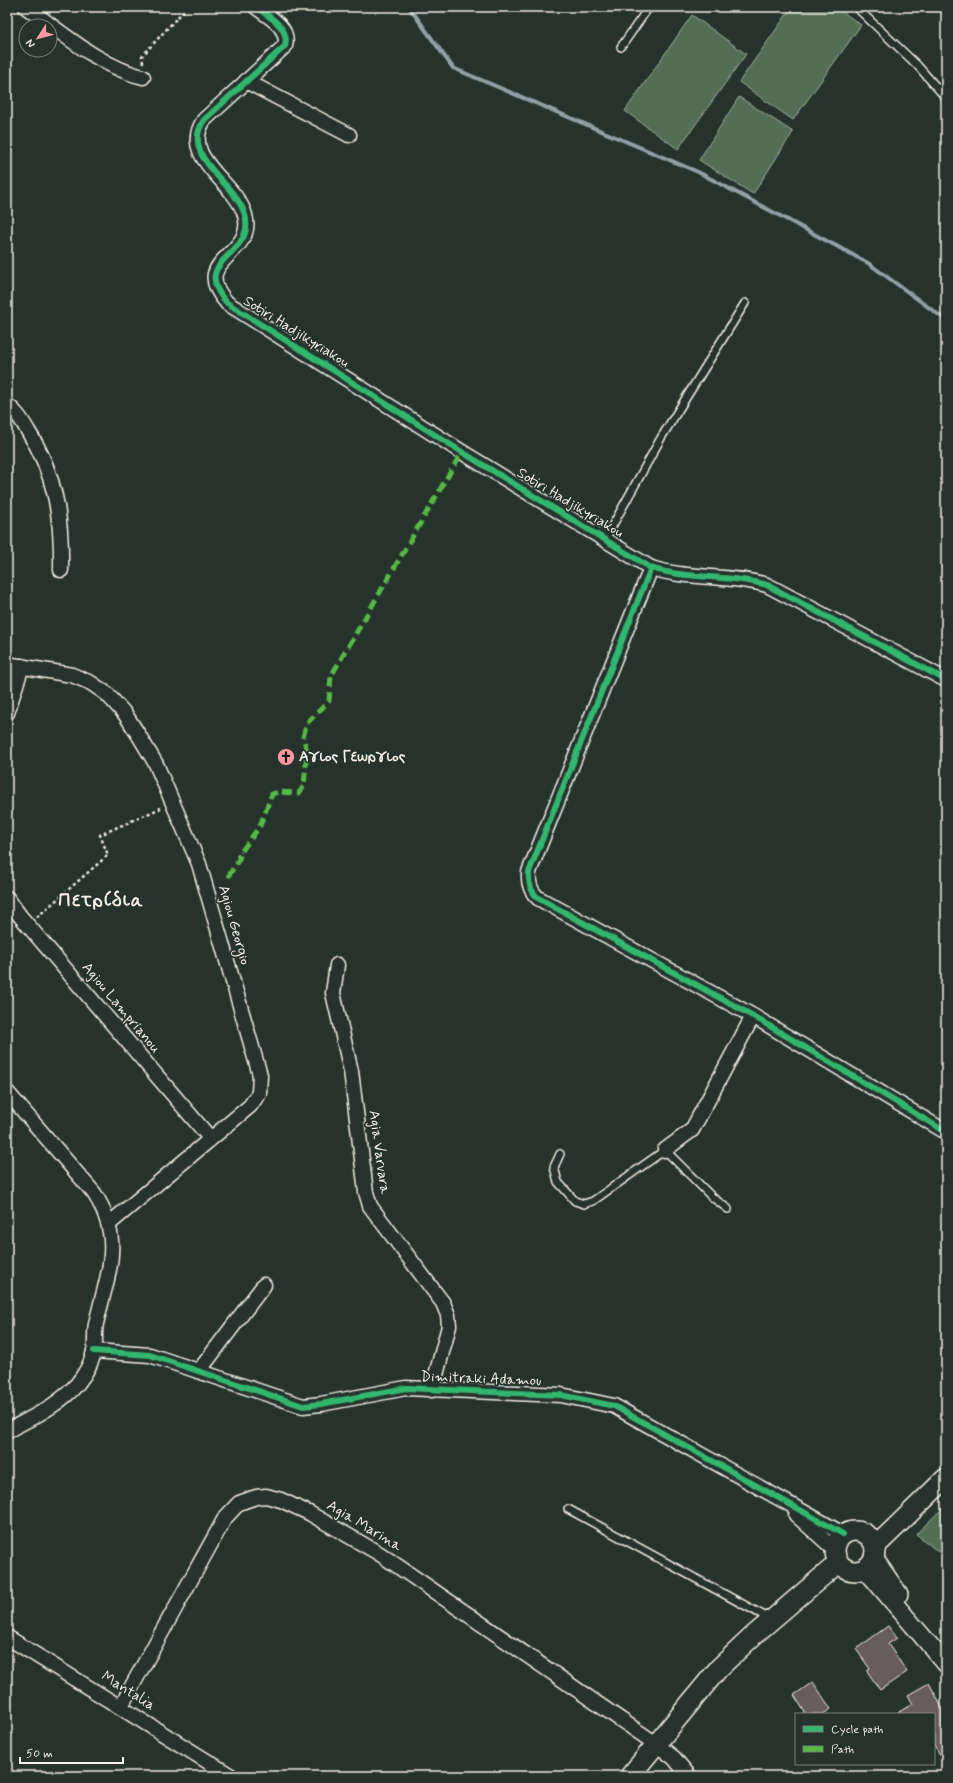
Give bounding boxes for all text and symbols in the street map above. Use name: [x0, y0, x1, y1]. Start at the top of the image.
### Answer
north arrow: [18, 18, 58, 58]
text: N: [23, 36, 39, 50]
street label: Sotiri Hadjikyriakou: [239, 291, 353, 373]
street label: Sotiri Hadjikyriakou: [513, 463, 627, 543]
church icon: Αγιος Γεωργιος: [276, 747, 296, 767]
place label: Αγιος Γεωργιος: [299, 747, 406, 767]
street label: Agiou Georgio: [212, 883, 255, 967]
district label: Πετρίδια: [58, 888, 144, 913]
street label: Agiou Lamprianou: [77, 958, 165, 1058]
street label: Agia Varvara: [363, 1109, 395, 1196]
street label: Dimitraki Adamou: [420, 1367, 542, 1391]
street label: Agia Marina: [323, 1496, 406, 1557]
street label: Mantalia: [97, 1667, 159, 1715]
legend: [795, 1713, 935, 1765]
text: Cycle path: [831, 1722, 883, 1738]
scale bar: [20, 1739, 123, 1765]
text: Path: [831, 1742, 854, 1758]
text: 50 m: [26, 1746, 53, 1762]

